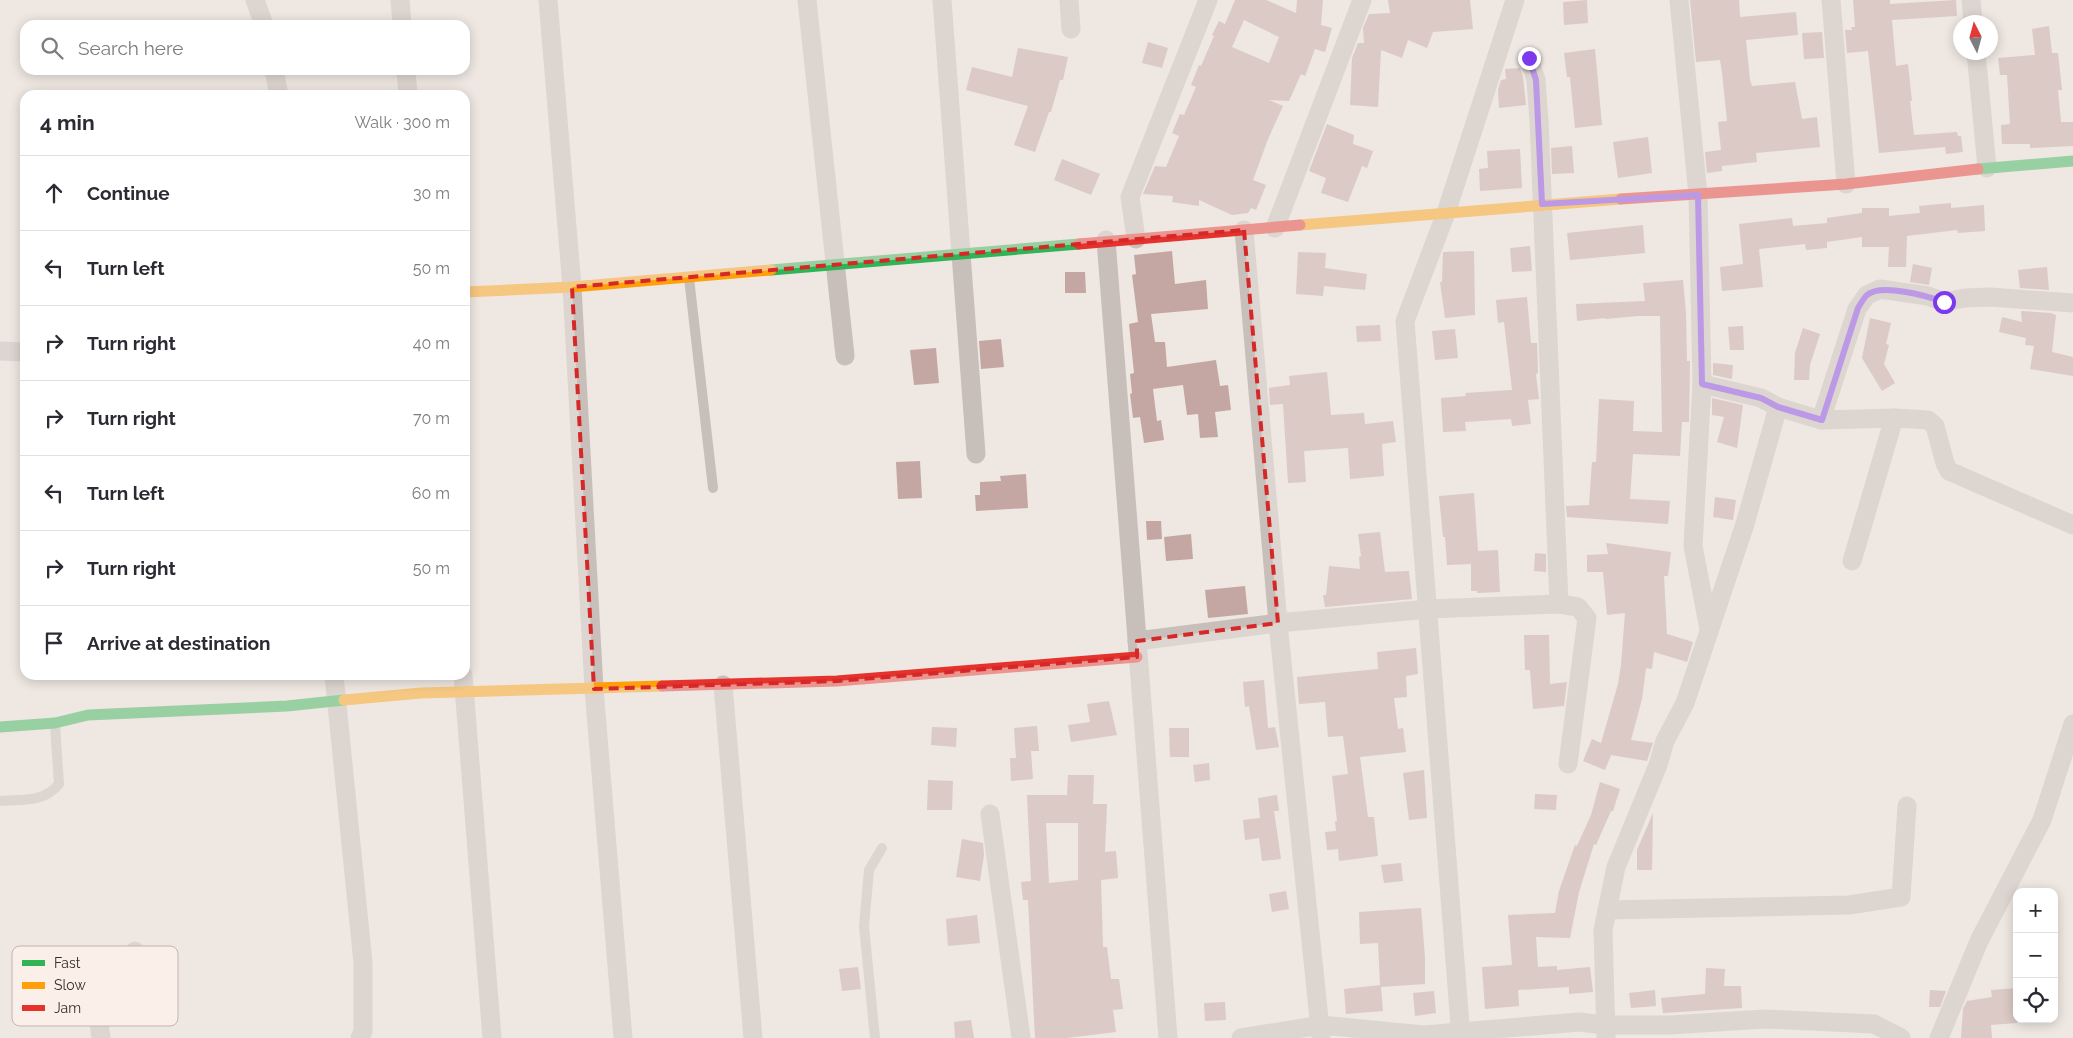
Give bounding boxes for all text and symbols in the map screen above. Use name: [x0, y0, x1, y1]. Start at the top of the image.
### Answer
north arrow: [1953, 15, 1998, 60]
search box: [20, 20, 470, 75]
icon: search: [38, 34, 66, 62]
text: Search here: [78, 37, 184, 59]
route end: [1518, 47, 1541, 70]
text: 4 min: [40, 110, 95, 135]
text: Walk · 300 m: [354, 113, 450, 132]
icon: ahead: [40, 179, 68, 207]
text: Continue: [87, 182, 170, 204]
text: 30 m: [413, 184, 450, 203]
icon: left: [40, 254, 68, 282]
text: Turn left: [87, 257, 164, 279]
text: 50 m: [413, 259, 450, 278]
route start: [1933, 291, 1956, 314]
icon: right: [40, 329, 68, 357]
text: Turn right: [87, 332, 176, 354]
text: 40 m: [413, 334, 450, 353]
icon: right: [40, 404, 68, 432]
text: Turn right: [87, 407, 176, 429]
text: 70 m: [413, 409, 450, 428]
icon: left: [40, 479, 68, 507]
text: Turn left: [87, 482, 164, 504]
text: 60 m: [412, 484, 450, 503]
icon: right: [40, 554, 68, 582]
text: Turn right: [87, 557, 176, 579]
text: 50 m: [413, 559, 450, 578]
icon: arrive: [40, 629, 68, 657]
text: Arrive at destination: [87, 632, 271, 654]
map controls: [2013, 888, 2058, 1023]
button: +: [2013, 888, 2058, 933]
button: −: [2013, 933, 2058, 978]
legend: [12, 946, 178, 1026]
text: Fast: [54, 955, 81, 971]
text: Slow: [54, 977, 86, 993]
button: locate: [2013, 978, 2058, 1023]
text: Jam: [54, 1000, 81, 1016]

